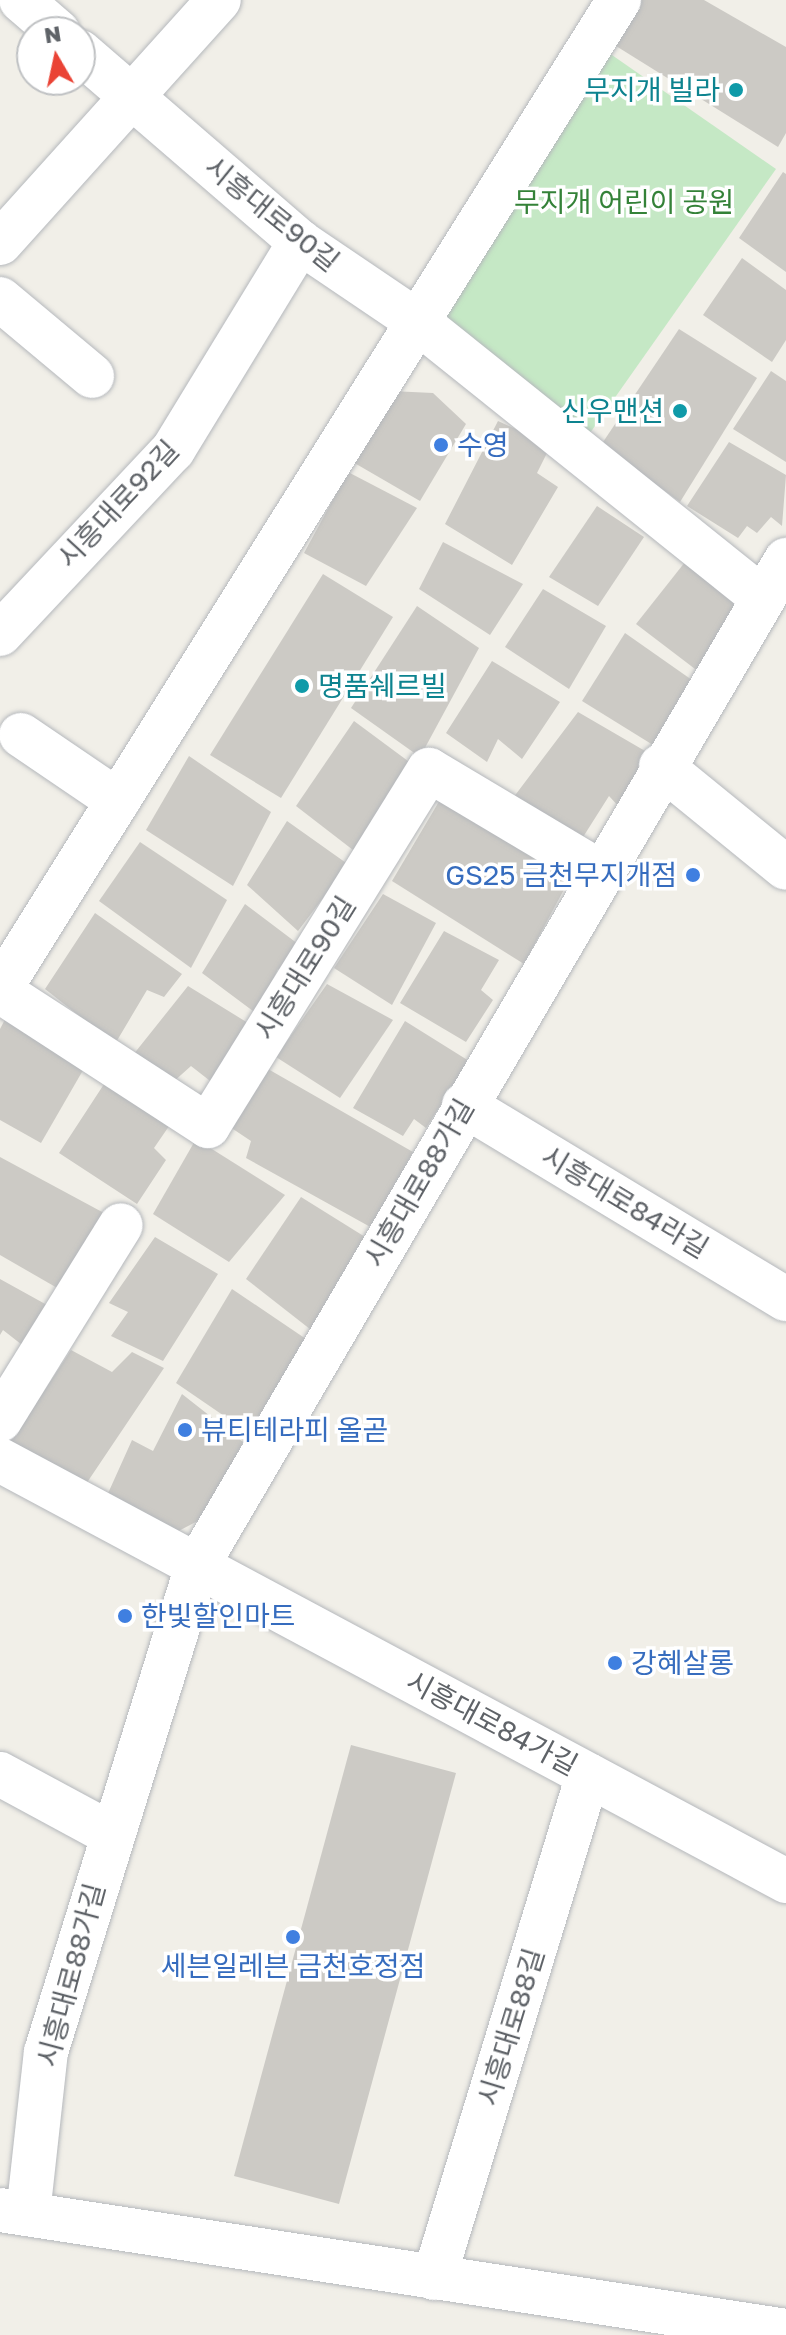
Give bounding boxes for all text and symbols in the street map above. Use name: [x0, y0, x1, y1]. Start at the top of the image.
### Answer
north arrow: [16, 16, 96, 96]
text: N: [42, 19, 63, 48]
place label: 무지개 빌라: [584, 73, 720, 107]
marker: 무지개 빌라: [727, 81, 745, 99]
street label: 시흥대로90길: [198, 150, 346, 278]
park label: 무지개 어린이 공원: [514, 185, 734, 219]
place label: 신우맨션: [561, 394, 664, 428]
marker: 신우맨션: [671, 402, 689, 420]
place label: 수영: [457, 428, 509, 462]
street label: 시흥대로92길: [50, 433, 186, 575]
marker: 수영: [432, 436, 450, 454]
place label: 명품쉐르빌: [318, 669, 447, 703]
marker: 명품쉐르빌: [293, 677, 311, 695]
place label: GS25 금천무지개점: [445, 858, 677, 892]
marker: GS25 금천무지개점: [684, 866, 702, 884]
street label: 시흥대로90길: [248, 890, 362, 1046]
street label: 시흥대로88가길: [357, 1093, 481, 1273]
street label: 시흥대로84라길: [535, 1139, 715, 1265]
place label: 뷰티테라피 올곧: [201, 1413, 388, 1447]
marker: 뷰티테라피 올곧: [176, 1421, 194, 1439]
place label: 한빛할인마트: [141, 1599, 296, 1633]
marker: 한빛할인마트: [116, 1607, 134, 1625]
place label: 강혜살롱: [631, 1646, 734, 1680]
marker: 강혜살롱: [606, 1654, 624, 1672]
street label: 시흥대로84가길: [401, 1664, 583, 1782]
street label: 시흥대로88가길: [30, 1880, 112, 2070]
marker: 세븐일레븐 금천호정점: [284, 1928, 302, 1946]
street label: 시흥대로88길: [471, 1944, 551, 2110]
place label: 세븐일레븐 금천호정점: [161, 1949, 425, 1983]

